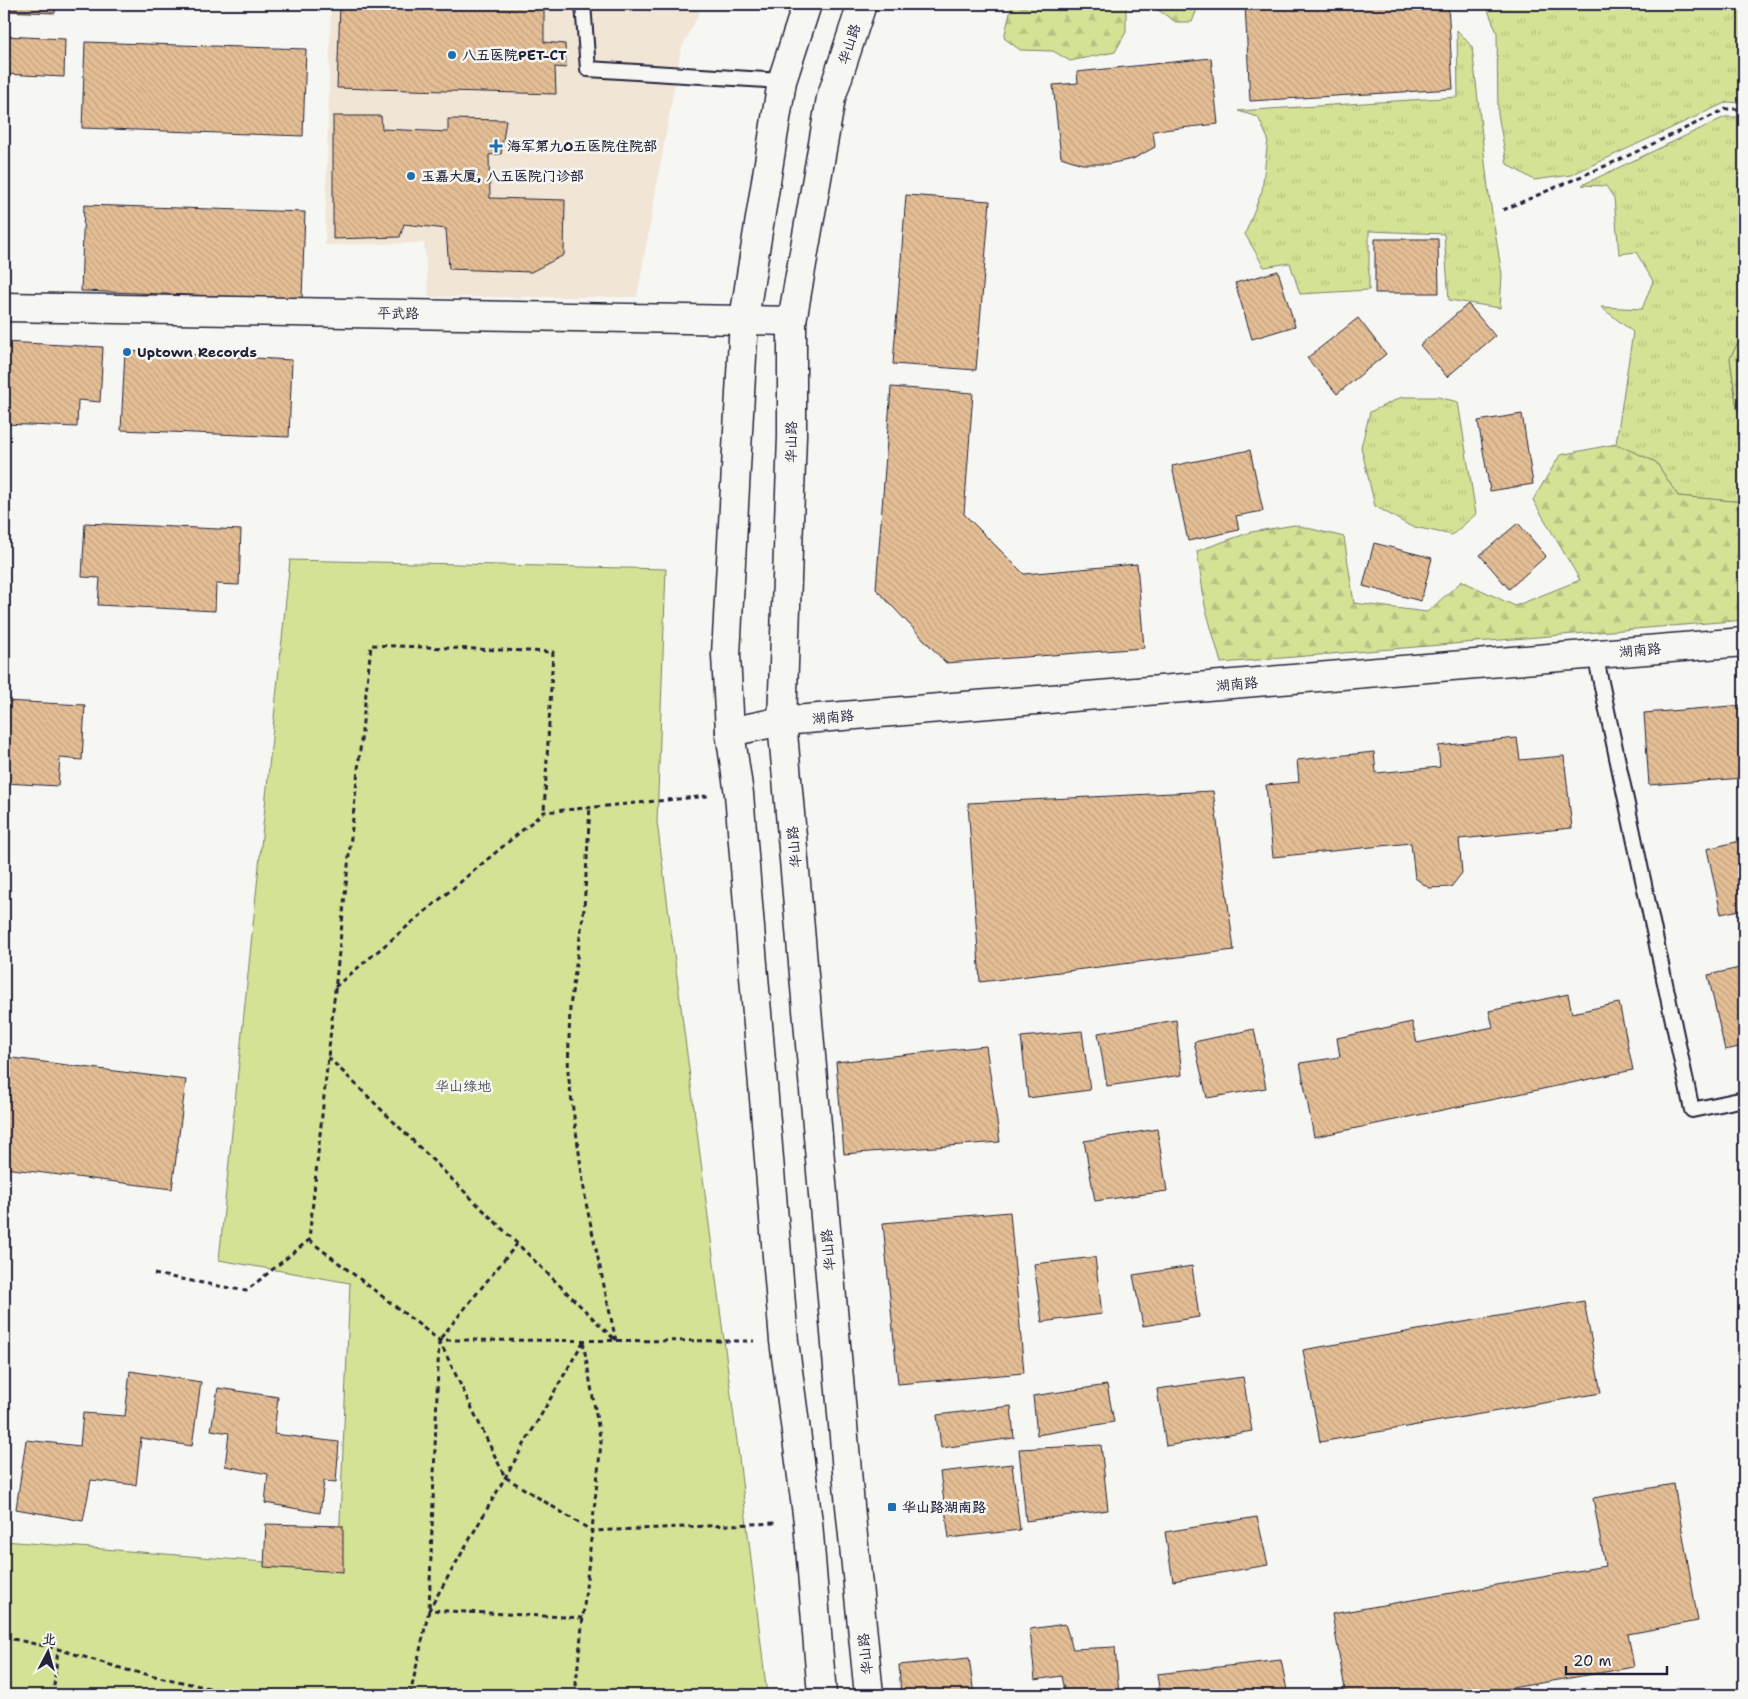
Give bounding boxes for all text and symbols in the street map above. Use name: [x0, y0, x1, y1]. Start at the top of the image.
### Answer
street label: 华山路: [834, 21, 864, 67]
place label: 八五医院PET-CT: [462, 46, 567, 64]
marker: 八五医院PET-CT: [446, 49, 458, 61]
place label: 海军第九O五医院住院部: [507, 137, 657, 155]
marker: 海军第九O五医院住院部: [489, 139, 503, 153]
place label: 玉嘉大厦, 八五医院门诊部: [421, 167, 584, 185]
marker: 玉嘉大厦, 八五医院门诊部: [405, 170, 417, 182]
street label: 平武路: [377, 304, 419, 322]
place label: Uptown Records: [137, 343, 257, 361]
marker: Uptown Records: [121, 346, 133, 358]
street label: 华山路: [782, 421, 800, 463]
street label: 湖南路: [1618, 639, 1662, 661]
street label: 湖南路: [1215, 673, 1259, 695]
street label: 湖南路: [811, 706, 855, 728]
street label: 华山路: [783, 825, 805, 869]
park label: 华山绿地: [435, 1077, 491, 1095]
street label: 华山路: [817, 1228, 839, 1272]
place label: 华山路湖南路: [902, 1498, 986, 1516]
marker: 华山路湖南路: [886, 1501, 898, 1513]
north arrow: [22, 1626, 72, 1676]
text: 北: [41, 1629, 57, 1649]
street label: 华山路: [854, 1632, 876, 1676]
scale bar: [1566, 1644, 1667, 1676]
text: 20 m: [1573, 1651, 1612, 1671]

